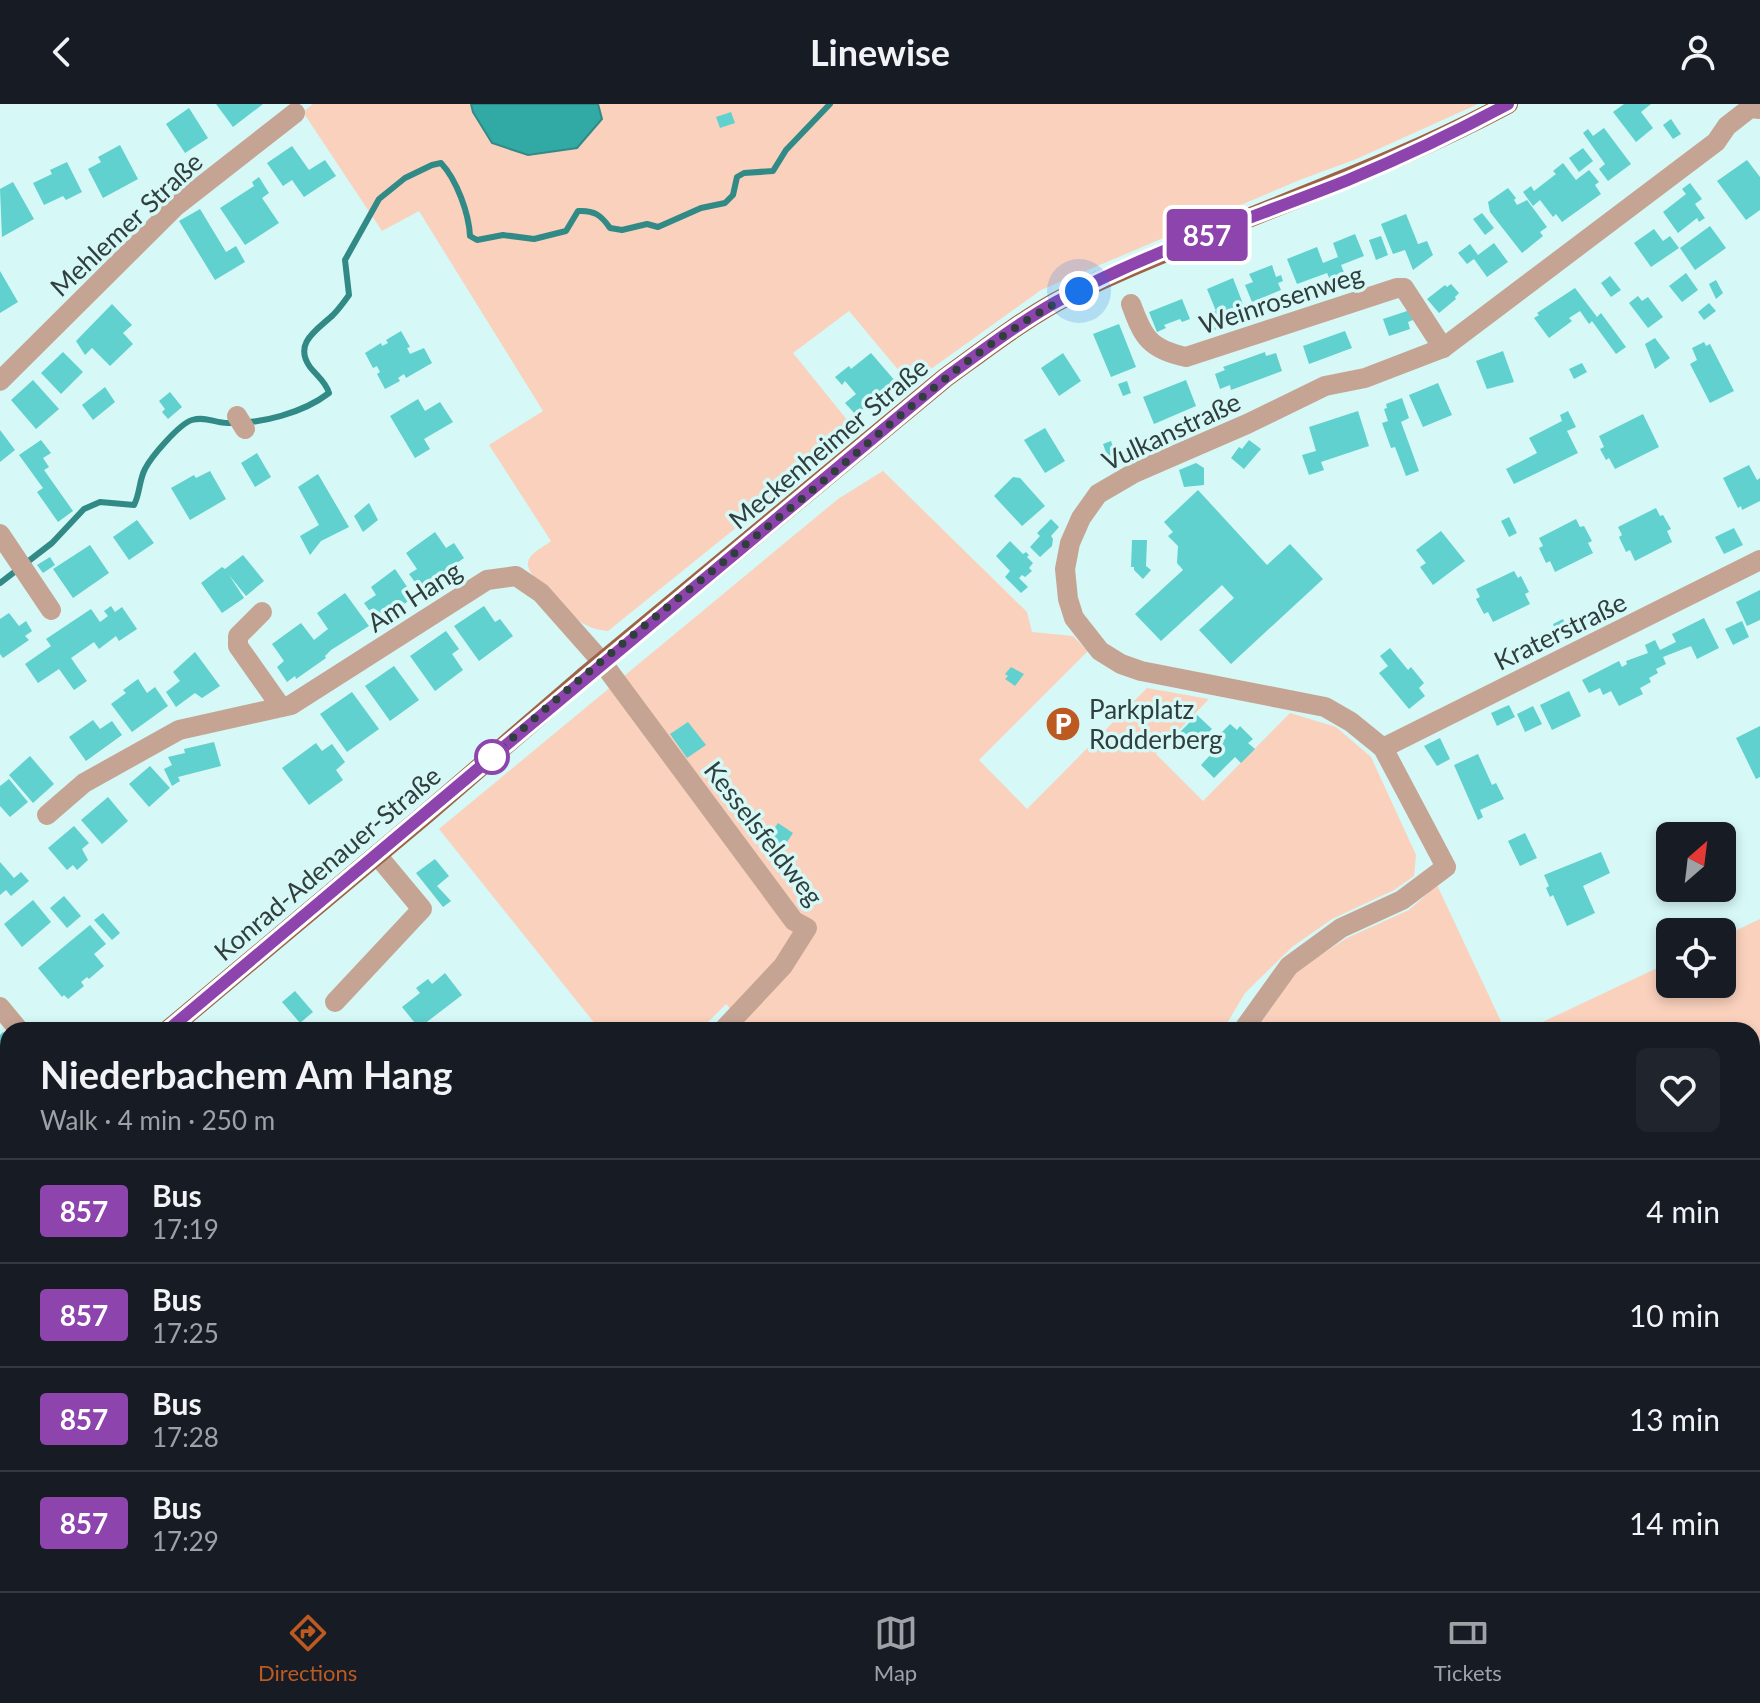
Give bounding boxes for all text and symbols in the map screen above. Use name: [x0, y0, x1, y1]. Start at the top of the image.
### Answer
icon: back: [40, 30, 84, 74]
text: Linewise: [810, 30, 950, 74]
icon: person: [1676, 30, 1720, 74]
street label: Mehlemer Straße: [43, 145, 209, 303]
line badge: 857: [1161, 209, 1253, 261]
text: 857: [1183, 218, 1231, 252]
street label: Weinrosenweg: [1195, 257, 1367, 341]
your location: [1059, 271, 1099, 311]
street label: Meckenheimer Straße: [722, 351, 934, 535]
street label: Vulkanstraße: [1097, 385, 1245, 477]
street label: Am Hang: [361, 554, 467, 638]
street label: Kraterstraße: [1489, 585, 1631, 677]
place label: Parkplatz Rodderberg: [1089, 693, 1222, 755]
parking icon: Parkplatz Rodderberg: [1044, 705, 1082, 743]
unlabelled marker: [475, 740, 509, 774]
street label: Kesselsfeldweg: [698, 755, 830, 911]
street label: Konrad-Adenauer-Straße: [207, 759, 447, 967]
north arrow: [1656, 822, 1736, 902]
map controls: [1656, 822, 1736, 998]
button: locate: [1656, 918, 1736, 998]
button: heart: [1636, 1048, 1720, 1132]
text: Niederbachem Am Hang: [40, 1051, 453, 1097]
text: Walk · 4 min · 250 m: [40, 1104, 275, 1136]
text: Bus: [152, 1177, 202, 1213]
text: 4 min: [1646, 1193, 1720, 1229]
text: 857: [60, 1194, 108, 1228]
text: 17:19: [152, 1213, 219, 1245]
text: Bus: [152, 1281, 202, 1317]
text: 10 min: [1629, 1297, 1720, 1333]
text: 857: [60, 1298, 108, 1332]
text: 17:25: [152, 1317, 219, 1349]
text: Bus: [152, 1385, 202, 1421]
text: 13 min: [1629, 1401, 1720, 1437]
text: 857: [60, 1402, 108, 1436]
text: 17:28: [152, 1421, 219, 1453]
text: Bus: [152, 1489, 202, 1525]
text: 14 min: [1629, 1505, 1720, 1541]
text: 857: [60, 1506, 108, 1540]
text: 17:29: [152, 1525, 219, 1557]
tab: Directions: [258, 1611, 357, 1686]
tab: Map: [874, 1611, 918, 1686]
tab: Tickets: [1434, 1611, 1502, 1686]

